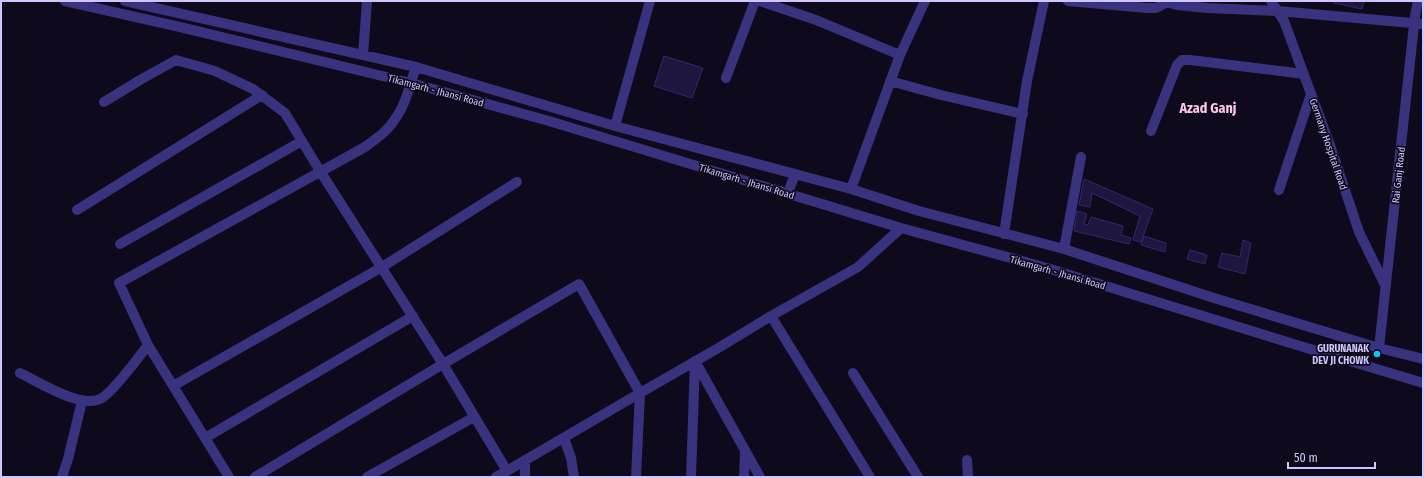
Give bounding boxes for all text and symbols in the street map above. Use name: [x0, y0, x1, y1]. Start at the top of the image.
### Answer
street label: Tikamgarh - Jhansi Road: [386, 72, 485, 110]
street label: Germany Hospital Road: [1307, 97, 1349, 192]
district label: Azad Ganj: [1179, 100, 1237, 117]
street label: Rai Ganj Road: [1390, 146, 1408, 204]
street label: Tikamgarh - Jhansi Road: [698, 162, 796, 202]
street label: Tikamgarh - Jhansi Road: [1009, 254, 1107, 292]
place label: GURUNANAK DEV JI CHOWK: [1312, 343, 1369, 367]
marker: GURUNANAK DEV JI CHOWK: [1372, 349, 1382, 359]
scale bar: [1288, 444, 1375, 470]
text: 50 m: [1294, 451, 1318, 465]

